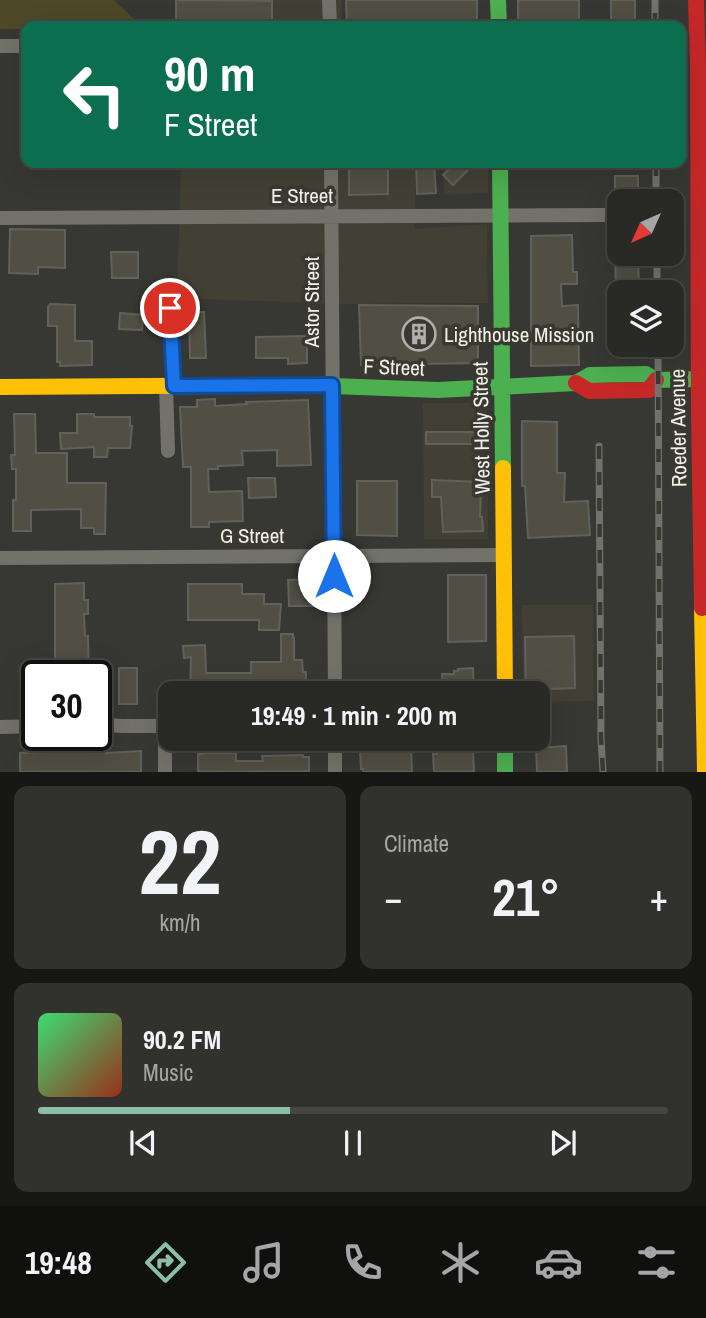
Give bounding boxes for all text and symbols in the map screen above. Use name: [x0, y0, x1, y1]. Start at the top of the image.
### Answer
text: 90 m: [164, 40, 256, 106]
icon: left: [49, 49, 140, 140]
text: F Street: [164, 103, 257, 146]
street label: E Street: [271, 181, 333, 210]
north arrow: [607, 189, 684, 266]
map controls: [607, 189, 684, 357]
street label: Astor Street: [297, 256, 326, 348]
pin: [140, 278, 200, 338]
button: layers: [607, 280, 684, 357]
icon: arrive: [151, 289, 189, 327]
building icon: Lighthouse Mission: [400, 315, 438, 353]
place label: Lighthouse Mission: [444, 320, 594, 349]
street label: F Street: [363, 351, 425, 383]
street label: West Holly Street: [465, 361, 497, 495]
street label: Roeder Avenue: [662, 369, 694, 487]
street label: G Street: [220, 521, 284, 550]
position arrow: [297, 539, 371, 613]
speed limit sign: 30: [21, 660, 112, 751]
text: 19:49 · 1 min · 200 m: [251, 698, 457, 733]
text: 22: [139, 800, 222, 922]
text: Climate: [384, 828, 449, 859]
text: 21°: [492, 862, 560, 932]
text: −: [384, 872, 402, 923]
text: +: [650, 872, 668, 923]
text: km/h: [160, 907, 200, 938]
text: 90.2 FM: [143, 1022, 221, 1057]
text: Music: [143, 1057, 193, 1088]
icon: previous: [124, 1124, 162, 1162]
icon: pause: [334, 1124, 372, 1162]
icon: next: [544, 1124, 582, 1162]
icon: directions: [141, 1238, 190, 1287]
icon: music: [239, 1238, 288, 1287]
icon: phone: [338, 1238, 387, 1287]
icon: climate: [436, 1238, 485, 1287]
icon: car: [534, 1238, 583, 1287]
icon: filters: [632, 1238, 681, 1287]
text: 19:48: [25, 1241, 92, 1284]

